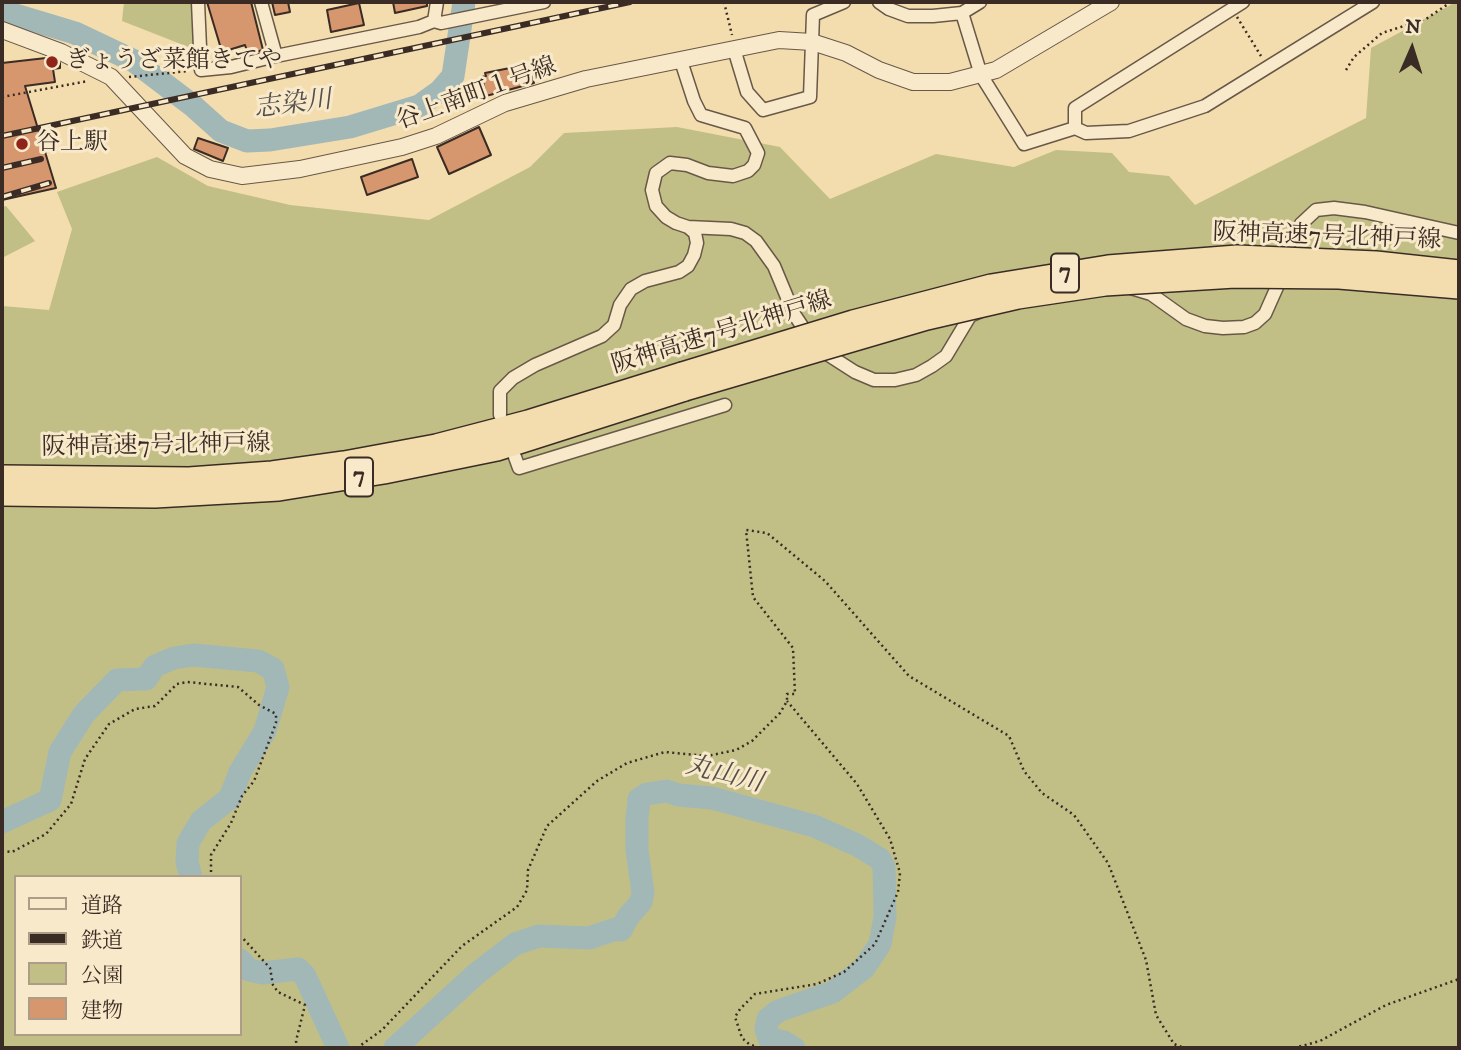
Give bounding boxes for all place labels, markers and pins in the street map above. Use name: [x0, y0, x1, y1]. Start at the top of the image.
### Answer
place label: ぎょうざ菜館きてや: [66, 48, 282, 76]
marker: ぎょうざ菜館きてや: [44, 54, 60, 70]
place label: 谷上駅: [36, 130, 108, 158]
marker: 谷上駅: [14, 136, 30, 152]

